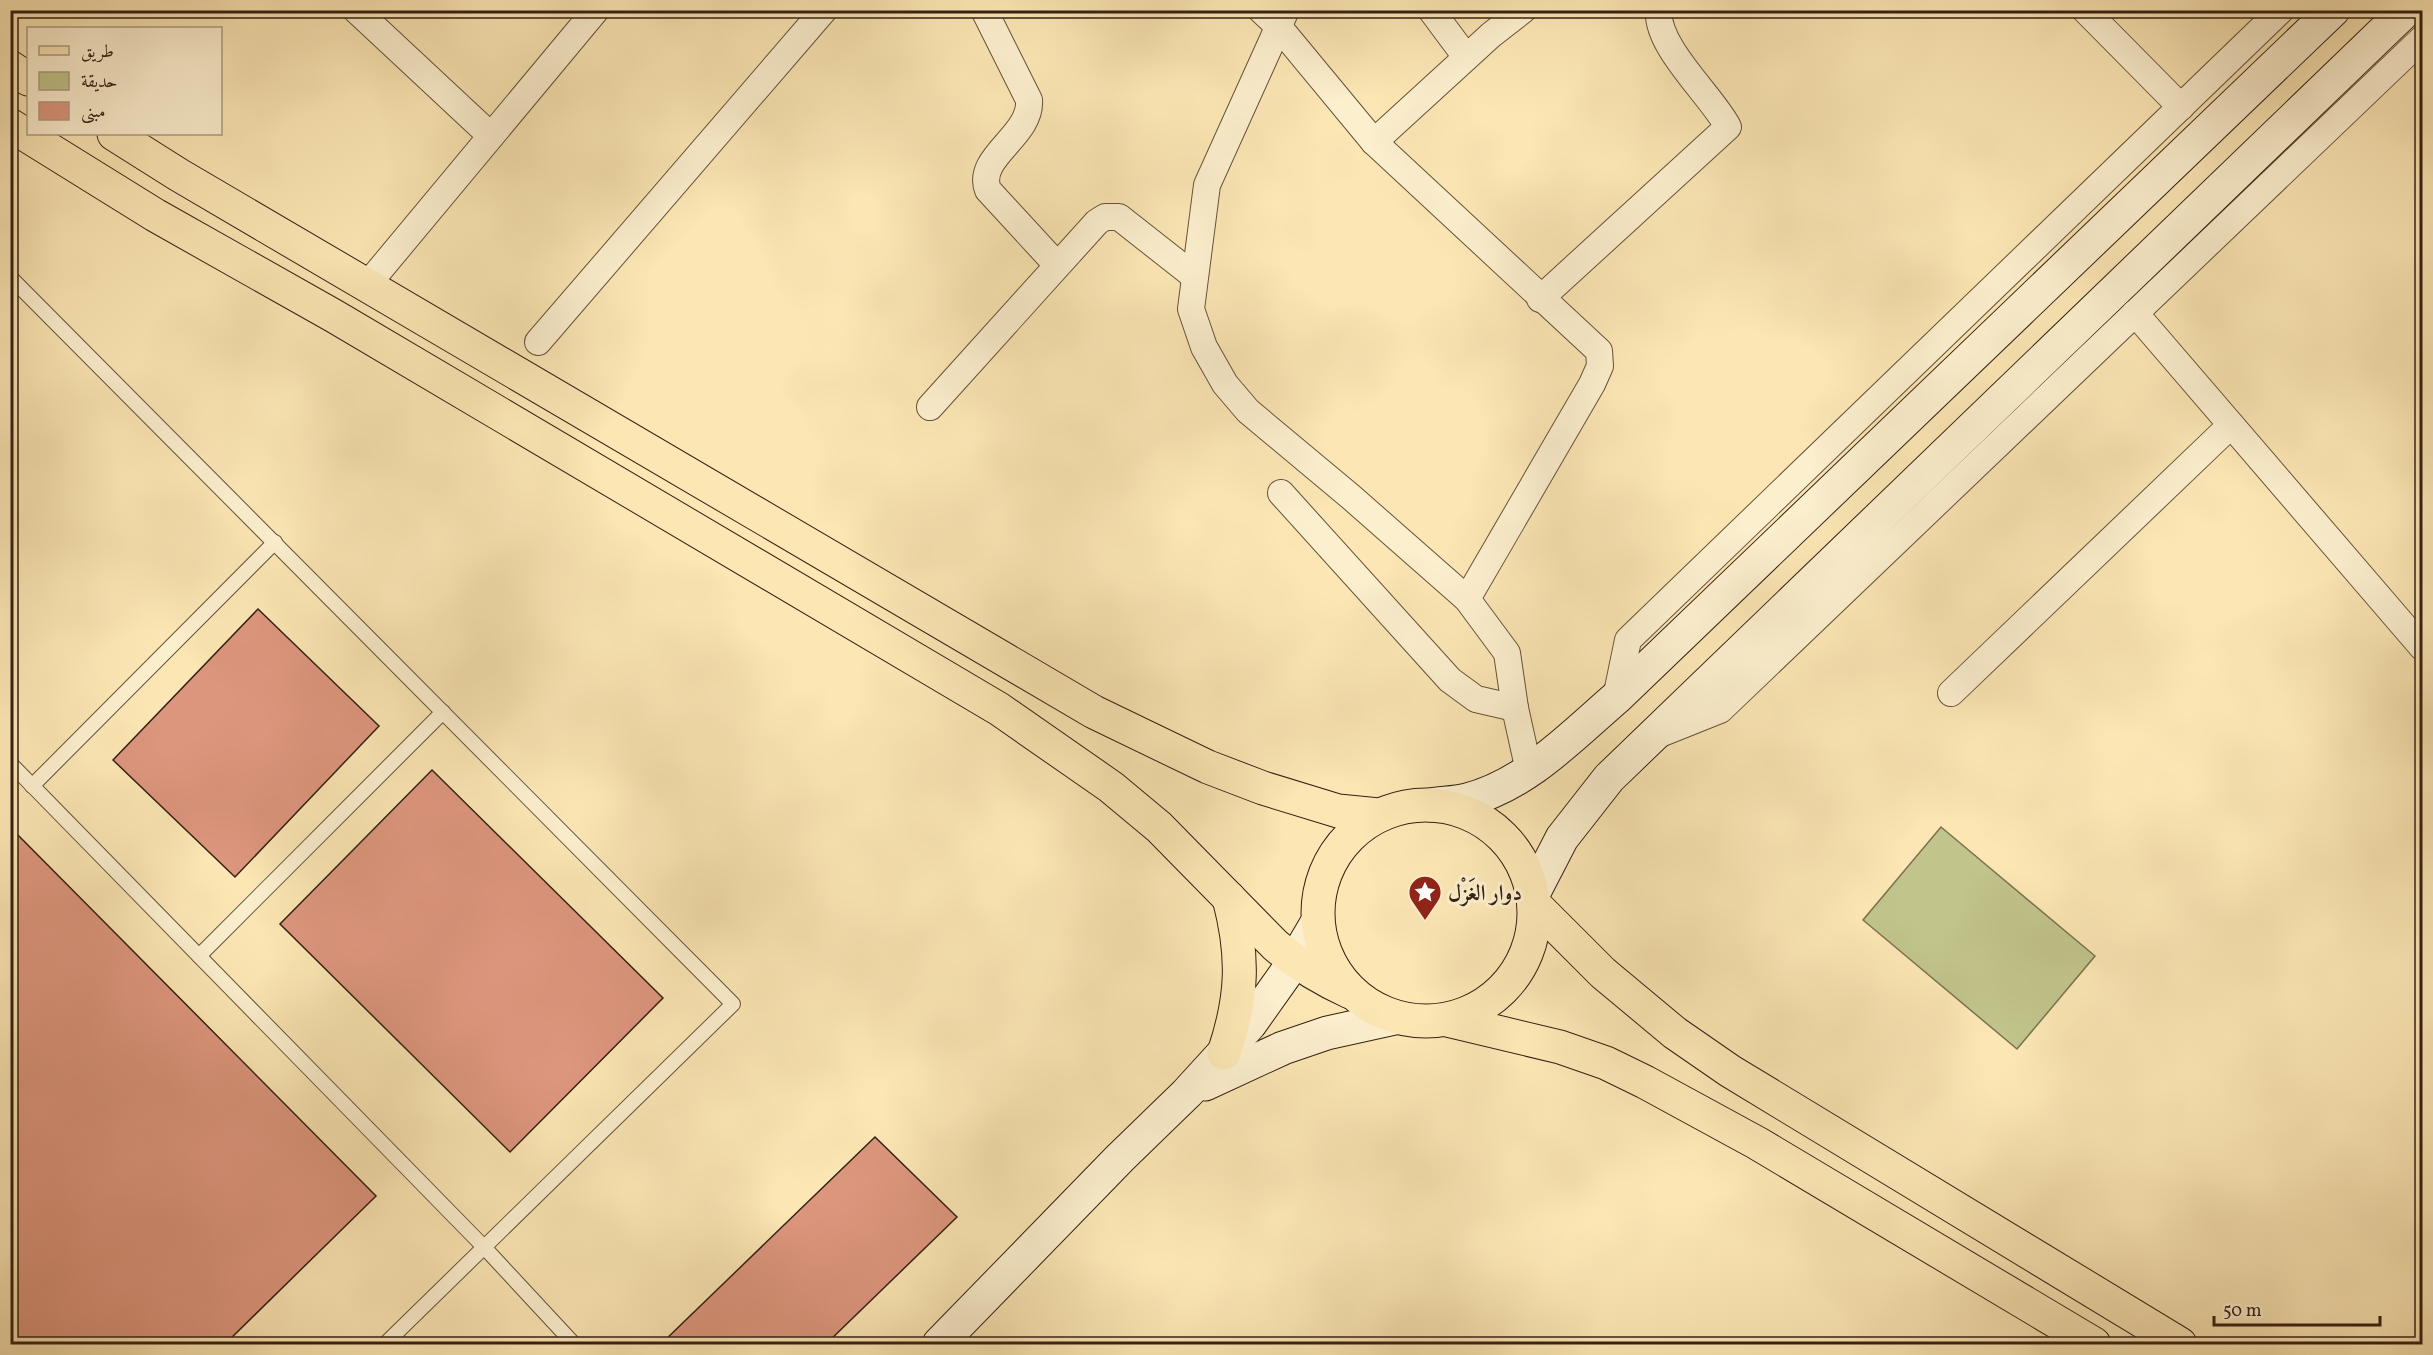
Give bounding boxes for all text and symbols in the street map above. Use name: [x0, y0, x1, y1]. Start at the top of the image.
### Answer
legend: [27, 27, 222, 135]
text: طريق: [81, 40, 114, 65]
text: حديقة: [81, 70, 117, 95]
text: مبنى: [81, 100, 106, 125]
place icon: دوار الغَزْل: [1407, 874, 1443, 921]
place label: دوار الغَزْل: [1448, 876, 1522, 910]
scale bar: [2214, 1289, 2380, 1327]
text: 50 m: [2223, 1299, 2262, 1324]

